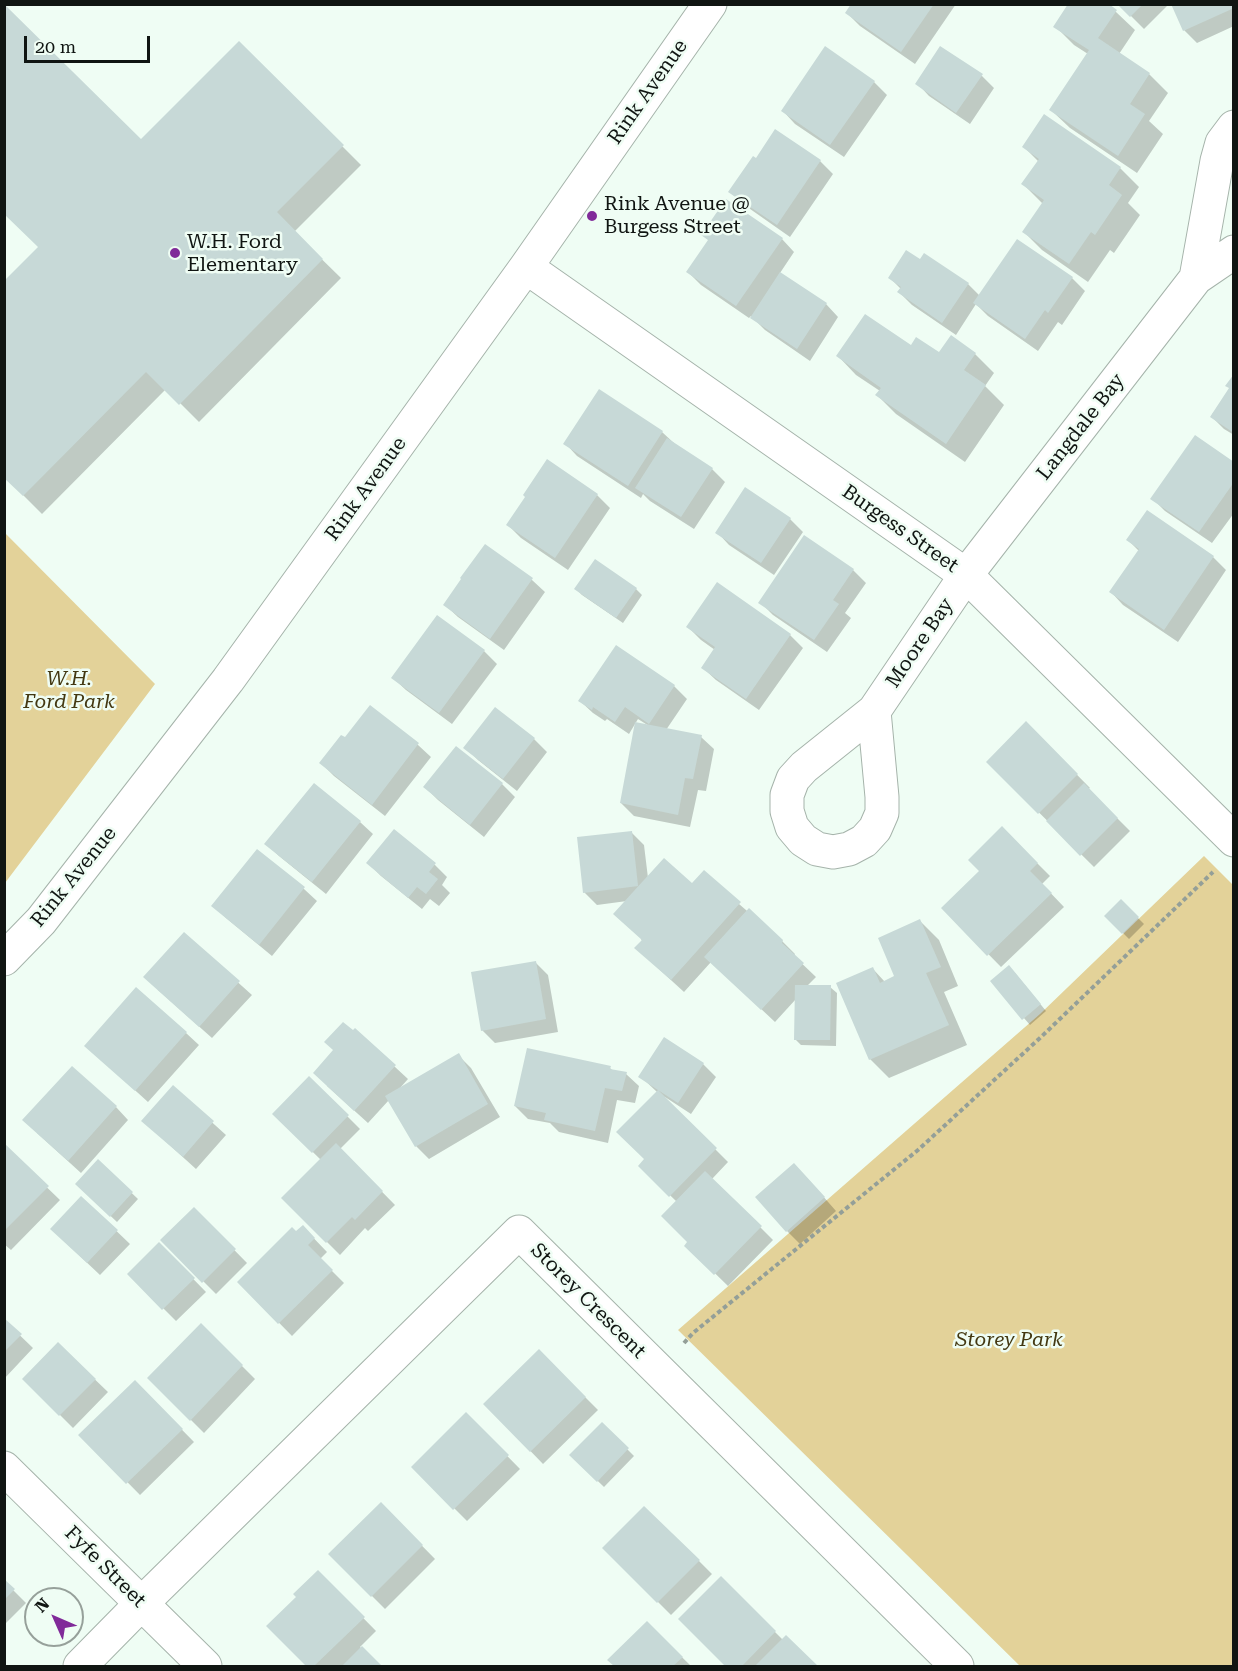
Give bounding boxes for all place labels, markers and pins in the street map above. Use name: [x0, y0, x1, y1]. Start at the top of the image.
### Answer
place label: Rink Avenue @ Burgess Street: [604, 192, 750, 239]
marker: Rink Avenue @ Burgess Street: [585, 209, 599, 223]
place label: W.H. Ford Elementary: [187, 230, 298, 277]
marker: W.H. Ford Elementary: [168, 246, 182, 260]

